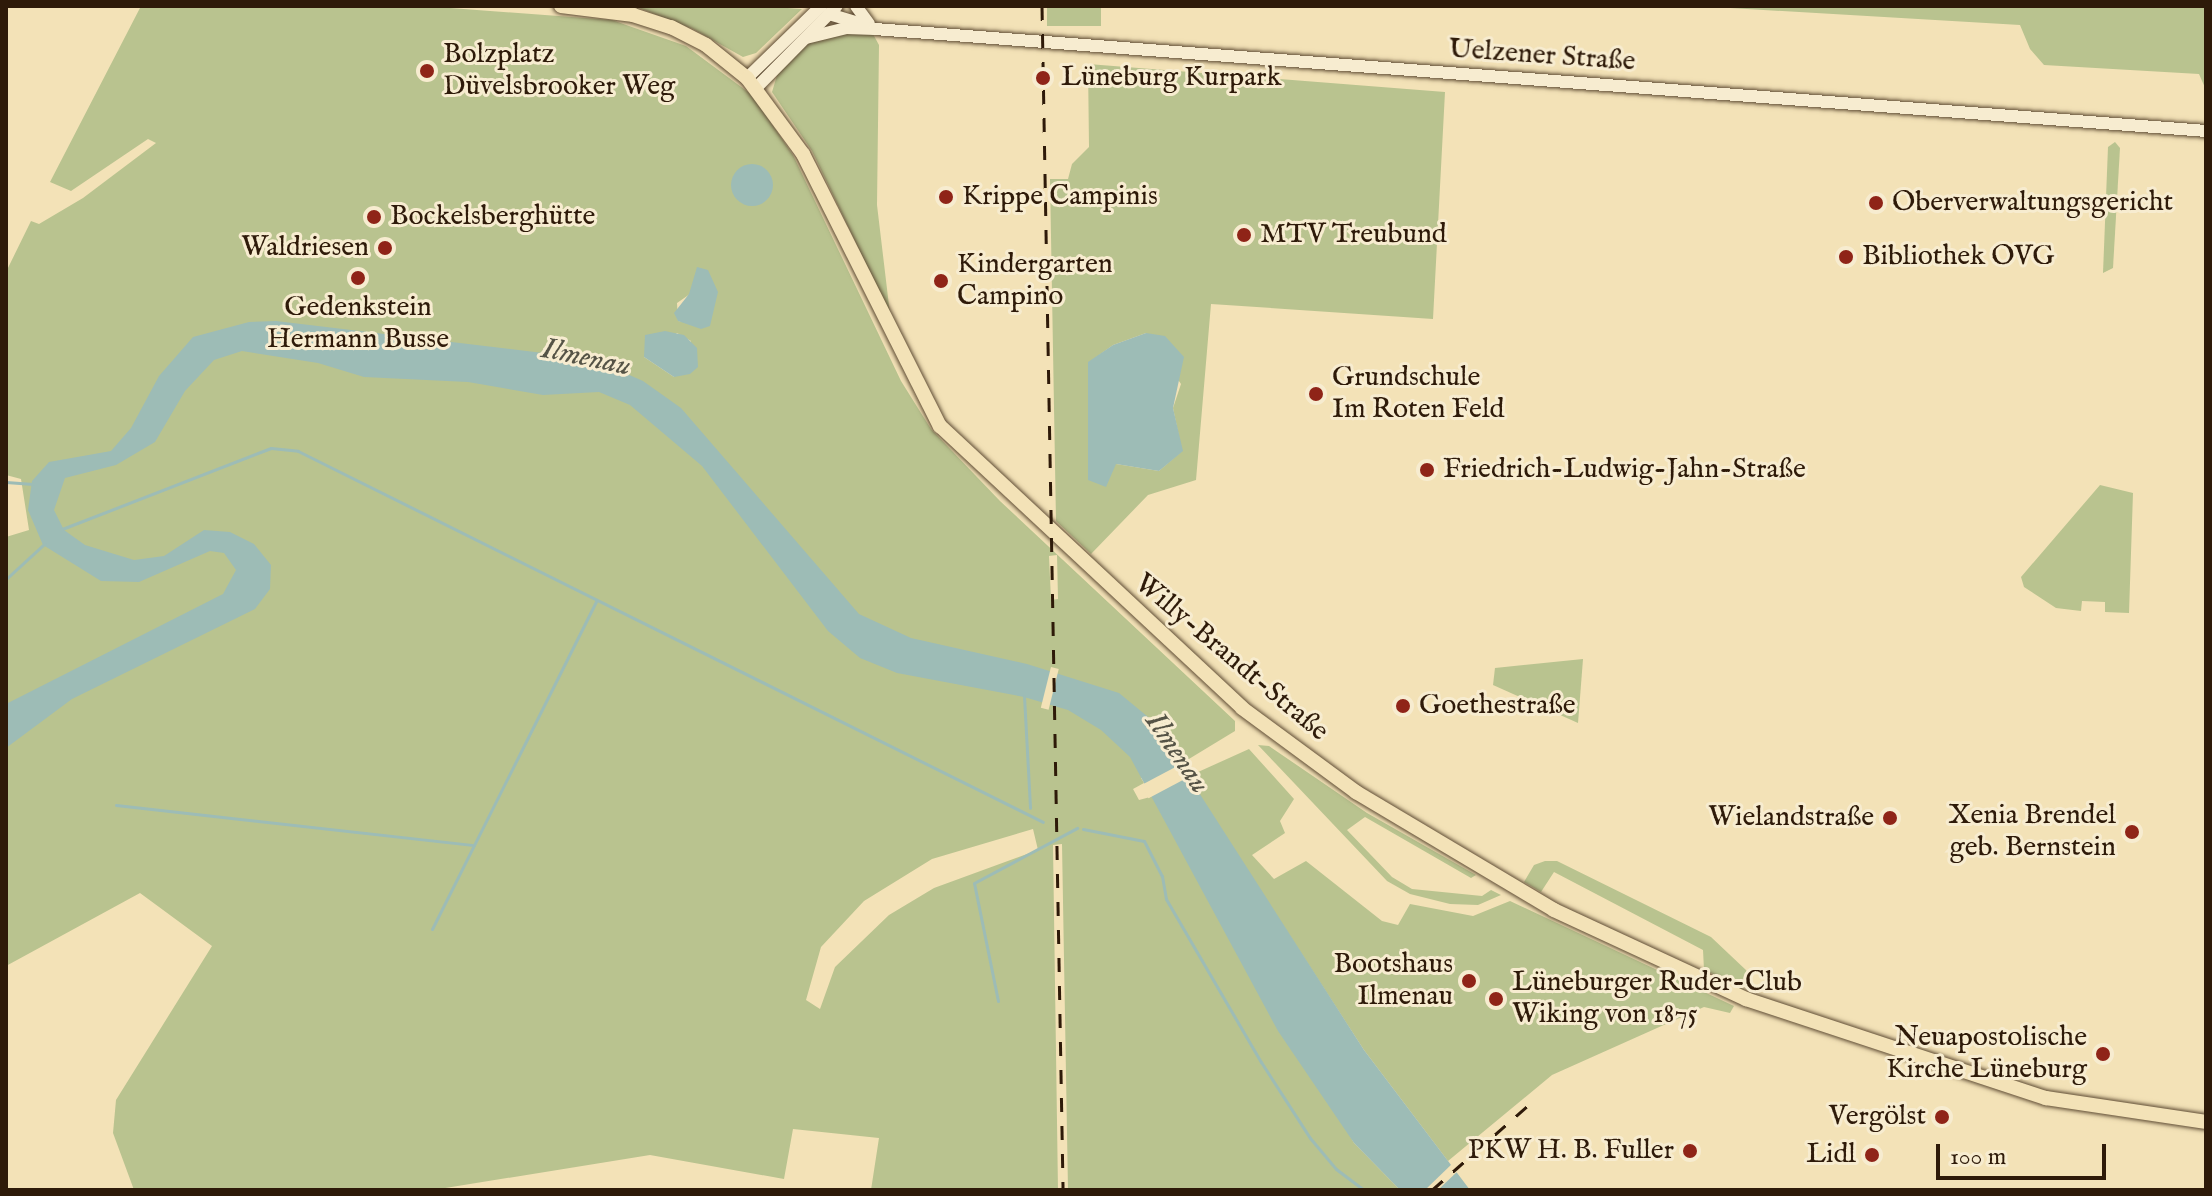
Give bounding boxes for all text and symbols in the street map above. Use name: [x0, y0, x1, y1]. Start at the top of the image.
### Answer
street label: Uelzener Straße: [1447, 33, 1637, 79]
place label: Bolzplatz Düvelsbrooker Weg: [443, 38, 675, 104]
place label: Lüneburg Kurpark: [1061, 61, 1282, 95]
marker: Bolzplatz Düvelsbrooker Weg: [418, 62, 436, 80]
marker: Lüneburg Kurpark: [1032, 67, 1054, 89]
place label: Krippe Campinis: [962, 180, 1158, 214]
place label: Oberverwaltungsgericht: [1892, 186, 2173, 220]
marker: Krippe Campinis: [937, 188, 955, 206]
marker: Oberverwaltungsgericht: [1867, 194, 1885, 212]
place label: Bockelsberghütte: [390, 200, 595, 234]
marker: Bockelsberghütte: [365, 208, 383, 226]
place label: MTV Treubund: [1260, 218, 1447, 252]
marker: MTV Treubund: [1235, 226, 1253, 244]
place label: Waldriesen: [241, 231, 369, 265]
marker: Waldriesen: [376, 239, 394, 257]
place label: Bibliothek OVG: [1862, 240, 2054, 274]
place label: Kindergarten Campino: [957, 248, 1113, 314]
marker: Bibliothek OVG: [1837, 248, 1855, 266]
marker: Gedenkstein Hermann Busse: [349, 269, 367, 287]
marker: Kindergarten Campino: [932, 272, 950, 290]
place label: Gedenkstein Hermann Busse: [267, 291, 449, 357]
water label: Ilmenau: [538, 331, 634, 385]
place label: Grundschule Im Roten Feld: [1332, 361, 1504, 427]
marker: Grundschule Im Roten Feld: [1307, 385, 1325, 403]
place label: Friedrich-Ludwig-Jahn-Straße: [1443, 453, 1806, 487]
marker: Friedrich-Ludwig-Jahn-Straße: [1418, 461, 1436, 479]
street label: Willy-Brandt-Straße: [1127, 567, 1335, 749]
place label: Goethestraße: [1419, 689, 1576, 723]
marker: Goethestraße: [1394, 697, 1412, 715]
water label: Ilmenau: [1137, 705, 1217, 801]
place label: Xenia Brendel geb. Bernstein: [1948, 799, 2116, 865]
place label: Wielandstraße: [1708, 801, 1874, 835]
marker: Wielandstraße: [1881, 809, 1899, 827]
marker: Xenia Brendel geb. Bernstein: [2123, 823, 2141, 841]
place label: Bootshaus Ilmenau: [1333, 948, 1453, 1014]
place label: Lüneburger Ruder-Club Wiking von 1875: [1512, 966, 1802, 1032]
marker: Bootshaus Ilmenau: [1460, 972, 1478, 990]
marker: Lüneburger Ruder-Club Wiking von 1875: [1487, 990, 1505, 1008]
place label: Neuapostolische Kirche Lüneburg: [1886, 1021, 2087, 1087]
marker: Neuapostolische Kirche Lüneburg: [2094, 1045, 2112, 1063]
place label: Vergölst: [1829, 1100, 1926, 1134]
marker: Vergölst: [1933, 1108, 1951, 1126]
scale bar: [1940, 1128, 2110, 1178]
place label: PKW H. B. Fuller: [1468, 1134, 1674, 1168]
place label: Lidl: [1806, 1138, 1856, 1172]
marker: PKW H. B. Fuller: [1681, 1142, 1699, 1160]
text: 100 m: [1950, 1142, 2006, 1173]
marker: Lidl: [1863, 1146, 1881, 1164]

